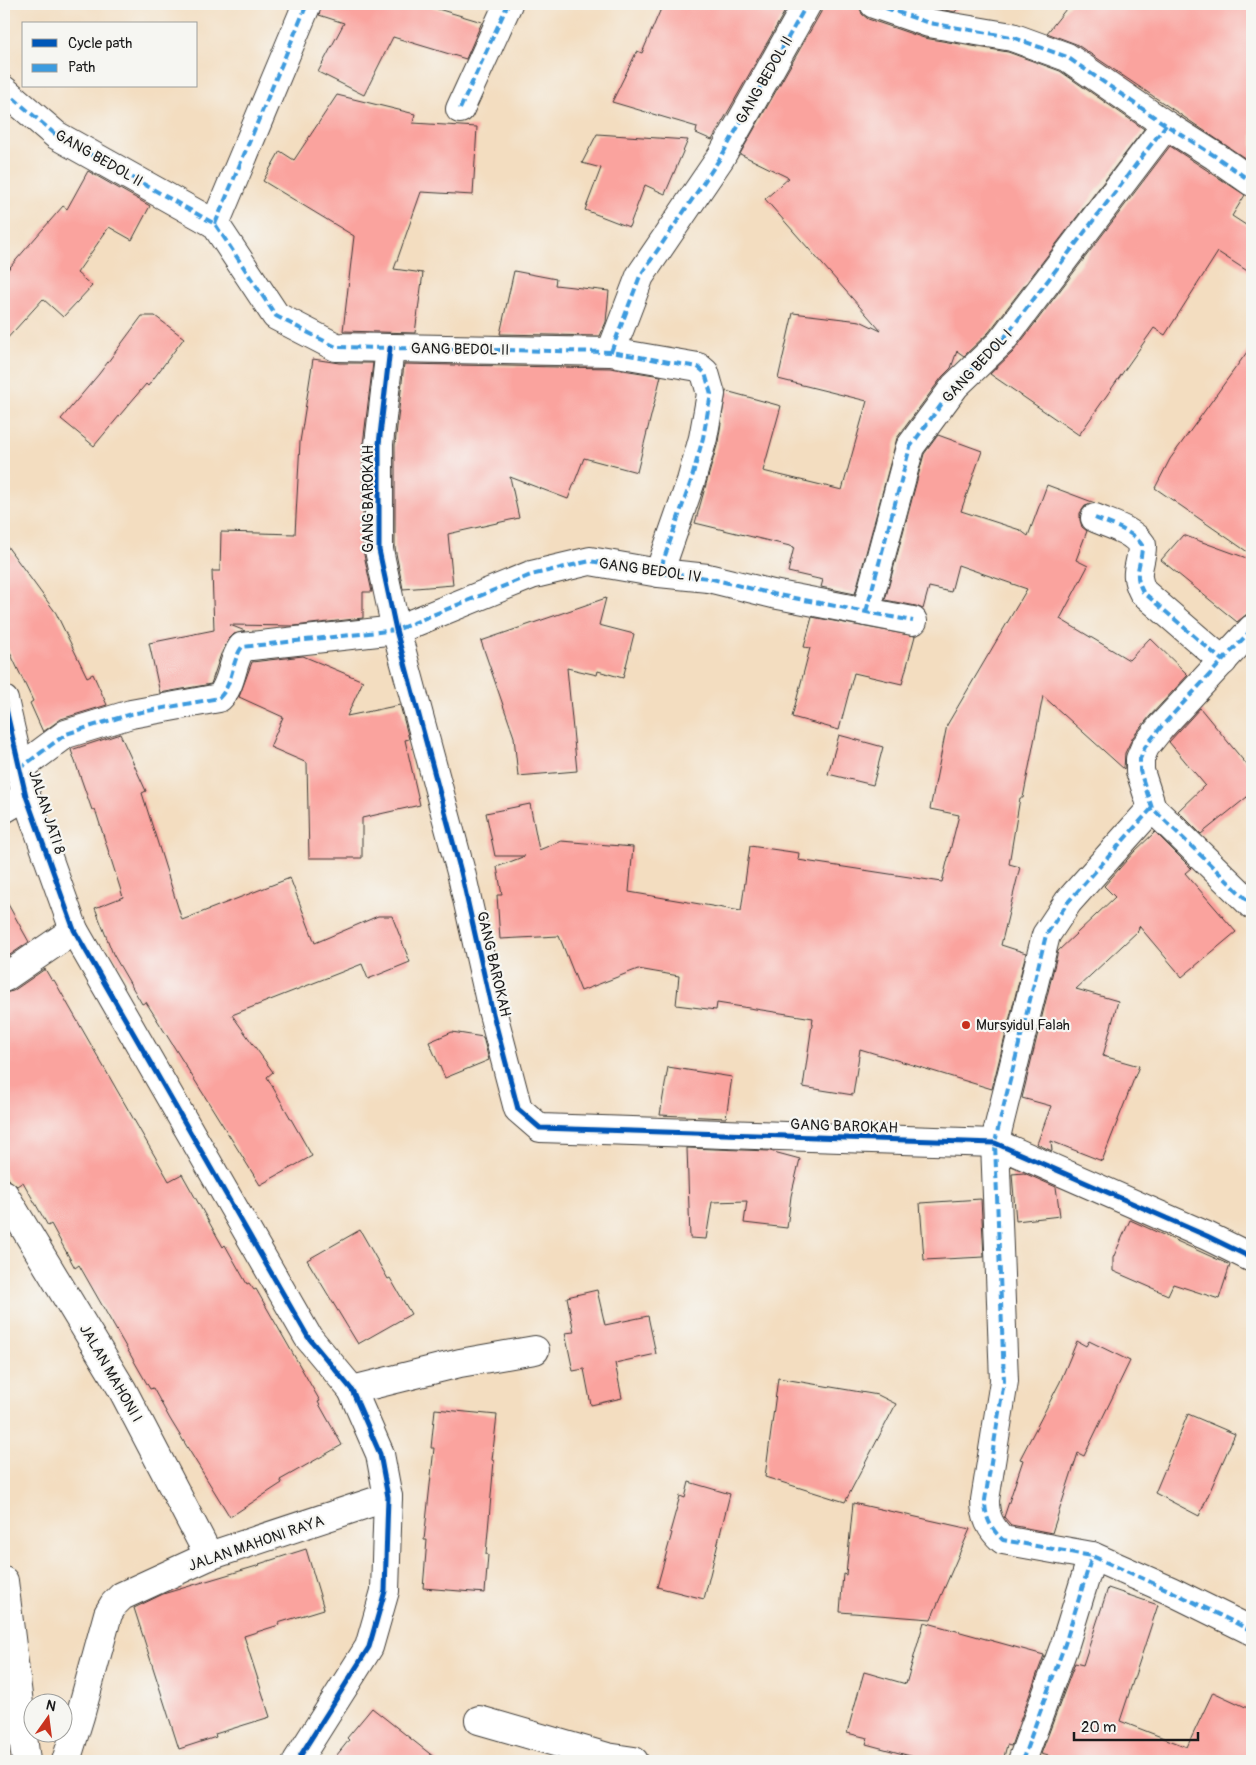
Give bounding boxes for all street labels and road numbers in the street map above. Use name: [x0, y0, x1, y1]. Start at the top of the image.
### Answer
street label: GANG BEDOL II: [732, 33, 797, 128]
street label: GANG BEDOL II: [51, 126, 146, 191]
street label: GANG BEDOL I: [938, 325, 1016, 407]
street label: GANG BEDOL II: [411, 339, 509, 360]
street label: GANG BAROKAH: [359, 445, 378, 553]
street label: GANG BEDOL IV: [598, 554, 702, 587]
street label: JALAN JATI 8: [24, 768, 69, 857]
street label: GANG BAROKAH: [472, 909, 515, 1019]
street label: GANG BAROKAH: [790, 1115, 898, 1138]
street label: JALAN MAHONI I: [75, 1321, 146, 1426]
street label: JALAN MAHONI RAYA: [186, 1511, 327, 1576]

